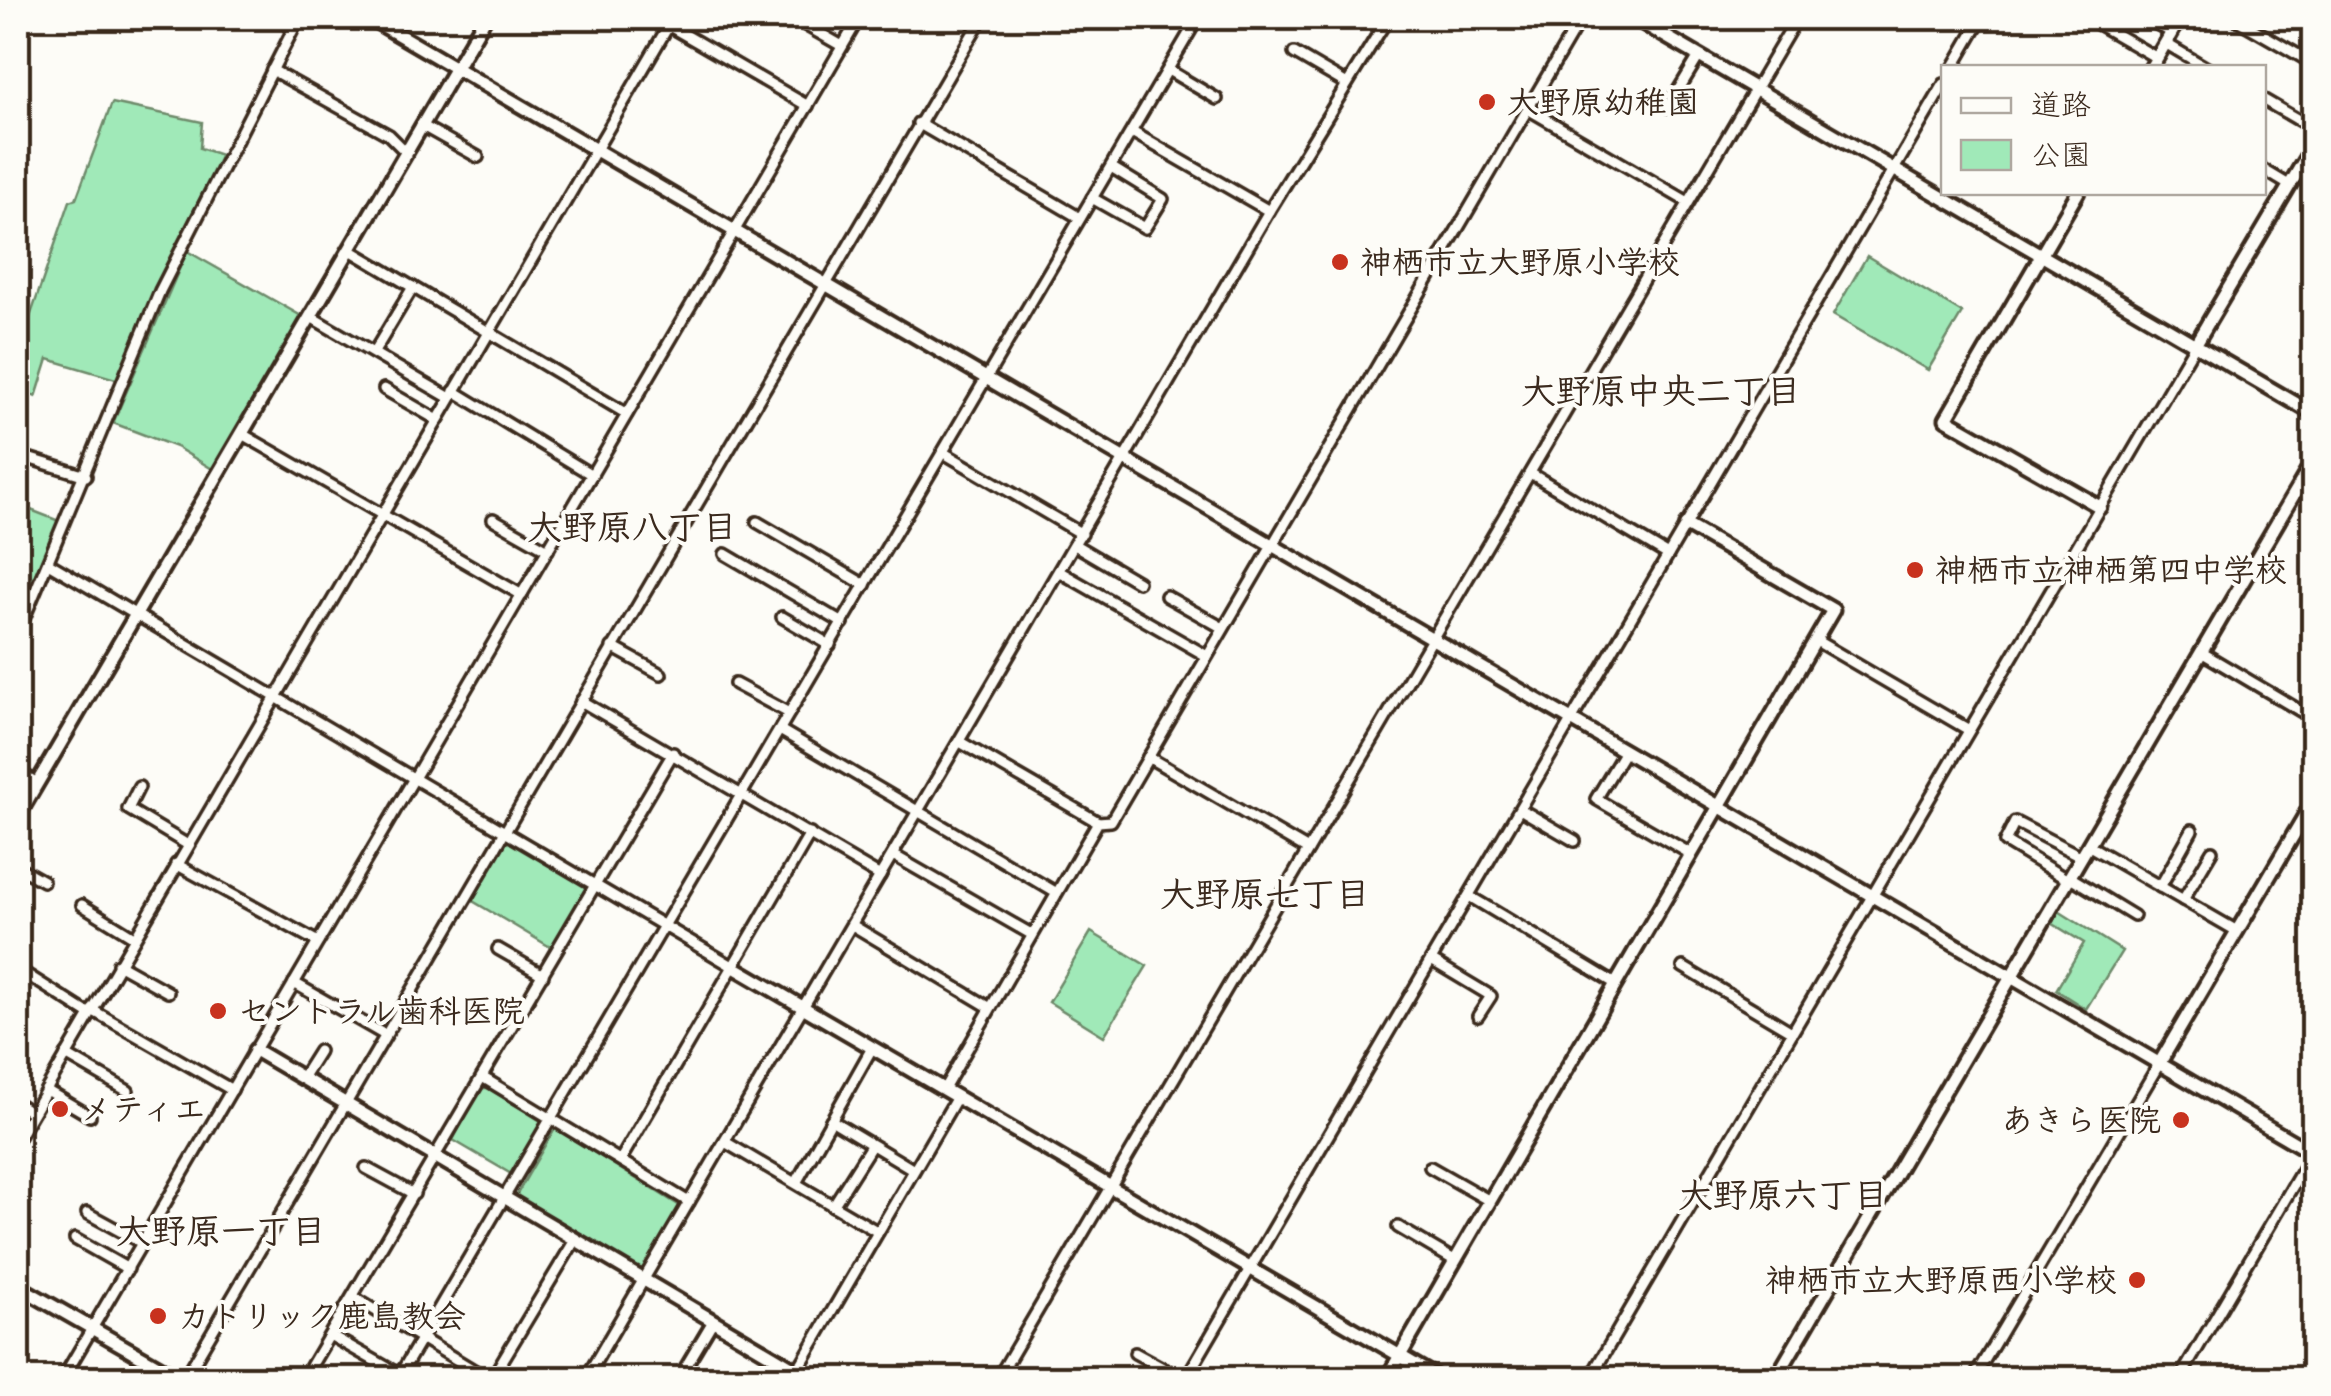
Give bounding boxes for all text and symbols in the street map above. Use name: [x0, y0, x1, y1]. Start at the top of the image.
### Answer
legend: [1941, 65, 2266, 195]
place label: 大野原幼稚園: [1507, 81, 1699, 126]
text: 道路: [2031, 85, 2091, 127]
marker: 大野原幼稚園: [1476, 91, 1498, 113]
text: 公園: [2031, 135, 2091, 177]
place label: 神栖市立大野原小学校: [1360, 241, 1680, 286]
marker: 神栖市立大野原小学校: [1329, 251, 1351, 273]
district label: 大野原中央二丁目: [1521, 368, 1801, 417]
district label: 大野原八丁目: [527, 504, 737, 553]
place label: 神栖市立神栖第四中学校: [1935, 549, 2287, 594]
marker: 神栖市立神栖第四中学校: [1904, 559, 1926, 581]
district label: 大野原七丁目: [1160, 871, 1370, 920]
place label: セントラル歯科医院: [238, 990, 525, 1035]
marker: セントラル歯科医院: [207, 1000, 229, 1022]
place label: メティエ: [80, 1088, 206, 1133]
marker: メティエ: [49, 1098, 71, 1120]
place label: あきら医院: [2001, 1099, 2161, 1144]
marker: あきら医院: [2170, 1109, 2192, 1131]
district label: 大野原六丁目: [1678, 1172, 1888, 1221]
district label: 大野原一丁目: [116, 1208, 326, 1257]
place label: 神栖市立大野原西小学校: [1765, 1259, 2117, 1304]
marker: 神栖市立大野原西小学校: [2126, 1269, 2148, 1291]
place label: カトリック鹿島教会: [178, 1295, 466, 1340]
marker: カトリック鹿島教会: [147, 1305, 169, 1327]

